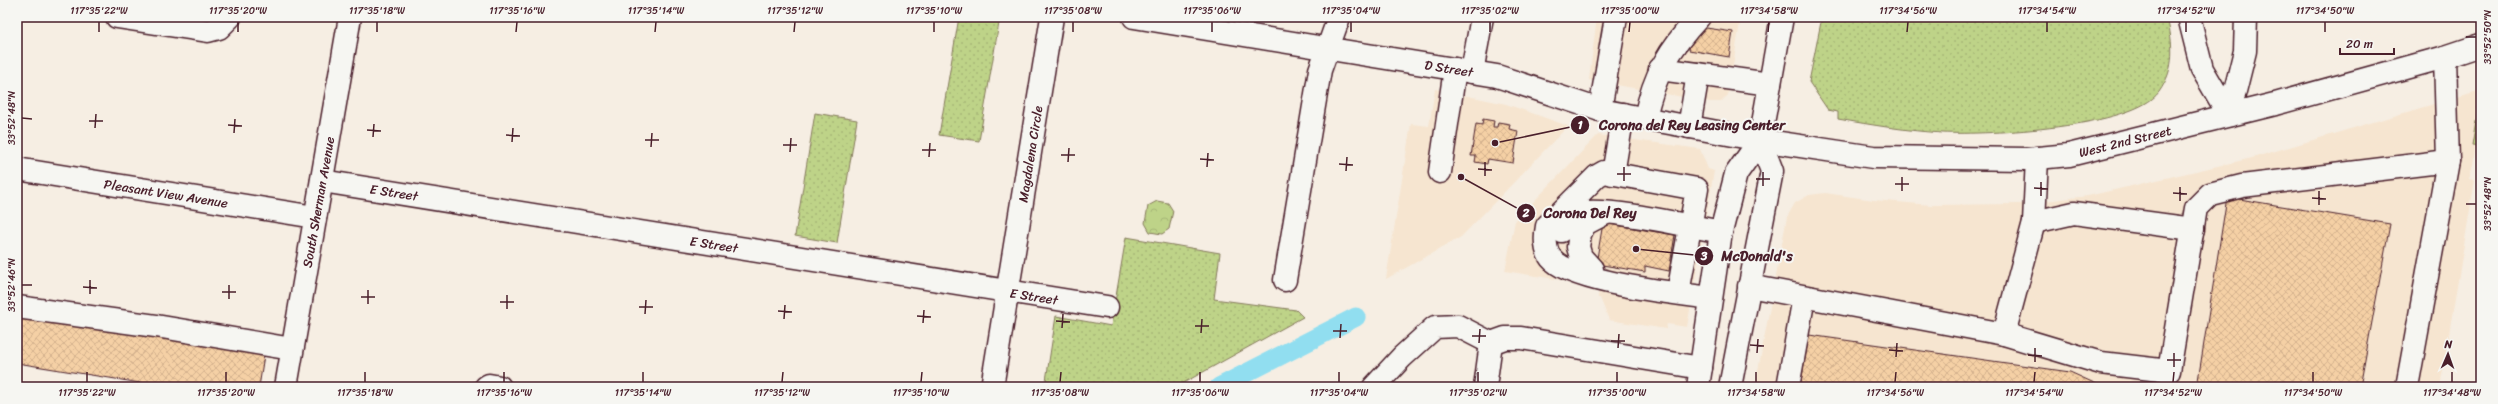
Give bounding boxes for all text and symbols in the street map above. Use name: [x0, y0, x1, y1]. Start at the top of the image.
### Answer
text: 117°35'22"W: [70, 2, 128, 20]
text: 117°35'20"W: [209, 2, 267, 20]
text: 117°35'18"W: [349, 2, 405, 20]
text: 117°35'16"W: [489, 2, 545, 20]
text: 117°35'14"W: [628, 2, 684, 20]
text: 117°35'12"W: [767, 2, 823, 20]
text: 117°35'10"W: [906, 2, 962, 20]
text: 117°35'08"W: [1044, 2, 1102, 20]
text: 117°35'06"W: [1183, 2, 1241, 20]
text: 117°35'04"W: [1322, 2, 1380, 20]
text: 117°35'02"W: [1461, 2, 1519, 20]
text: 117°35'00"W: [1601, 2, 1659, 20]
text: 117°34'58"W: [1740, 2, 1798, 20]
text: 117°34'56"W: [1879, 2, 1937, 20]
text: 117°34'54"W: [2018, 2, 2076, 20]
text: 117°34'52"W: [2157, 2, 2215, 20]
text: 117°34'50"W: [2296, 2, 2354, 20]
text: 33°52'50"N: [2479, 10, 2497, 64]
scale bar: [2340, 30, 2394, 56]
text: 20 m: [2346, 33, 2373, 55]
street label: D Street: [1423, 53, 1476, 84]
text: 33°52'48"N: [3, 91, 21, 145]
street label: Magdalena Circle: [1012, 104, 1049, 204]
callout: Corona del Rey Leasing Center: [1570, 112, 1794, 138]
text: Corona del Rey Leasing Center: [1598, 113, 1786, 138]
text: 1: [1577, 114, 1583, 136]
street label: West 2nd Street: [2076, 119, 2174, 164]
street label: South Sherman Avenue: [296, 134, 341, 270]
street label: Pleasant View Avenue: [102, 172, 230, 215]
street label: E Street: [368, 177, 420, 208]
text: 33°52'48"N: [2479, 177, 2497, 231]
callout: Corona Del Rey: [1516, 200, 1645, 226]
text: Corona Del Rey: [1542, 201, 1637, 226]
text: 2: [1522, 202, 1530, 224]
street label: E Street: [688, 229, 740, 260]
callout: McDonald's: [1694, 243, 1801, 269]
text: McDonald's: [1720, 244, 1793, 269]
text: 3: [1700, 245, 1708, 267]
text: 33°52'46"N: [3, 258, 21, 312]
street label: E Street: [1008, 281, 1060, 312]
north arrow: [2428, 334, 2468, 374]
text: N: [2443, 335, 2453, 354]
text: 117°35'22"W: [58, 384, 116, 402]
text: 117°35'20"W: [197, 384, 255, 402]
text: 117°35'18"W: [337, 384, 393, 402]
text: 117°35'16"W: [476, 384, 532, 402]
text: 117°35'14"W: [615, 384, 671, 402]
text: 117°35'12"W: [754, 384, 810, 402]
text: 117°35'10"W: [893, 384, 949, 402]
text: 117°35'08"W: [1031, 384, 1089, 402]
text: 117°35'06"W: [1171, 384, 1229, 402]
text: 117°35'04"W: [1310, 384, 1368, 402]
text: 117°35'02"W: [1449, 384, 1507, 402]
text: 117°35'00"W: [1588, 384, 1646, 402]
text: 117°34'58"W: [1727, 384, 1785, 402]
text: 117°34'56"W: [1866, 384, 1924, 402]
text: 117°34'54"W: [2005, 384, 2063, 402]
text: 117°34'52"W: [2144, 384, 2202, 402]
text: 117°34'50"W: [2284, 384, 2342, 402]
text: 117°34'48"W: [2423, 384, 2481, 402]

